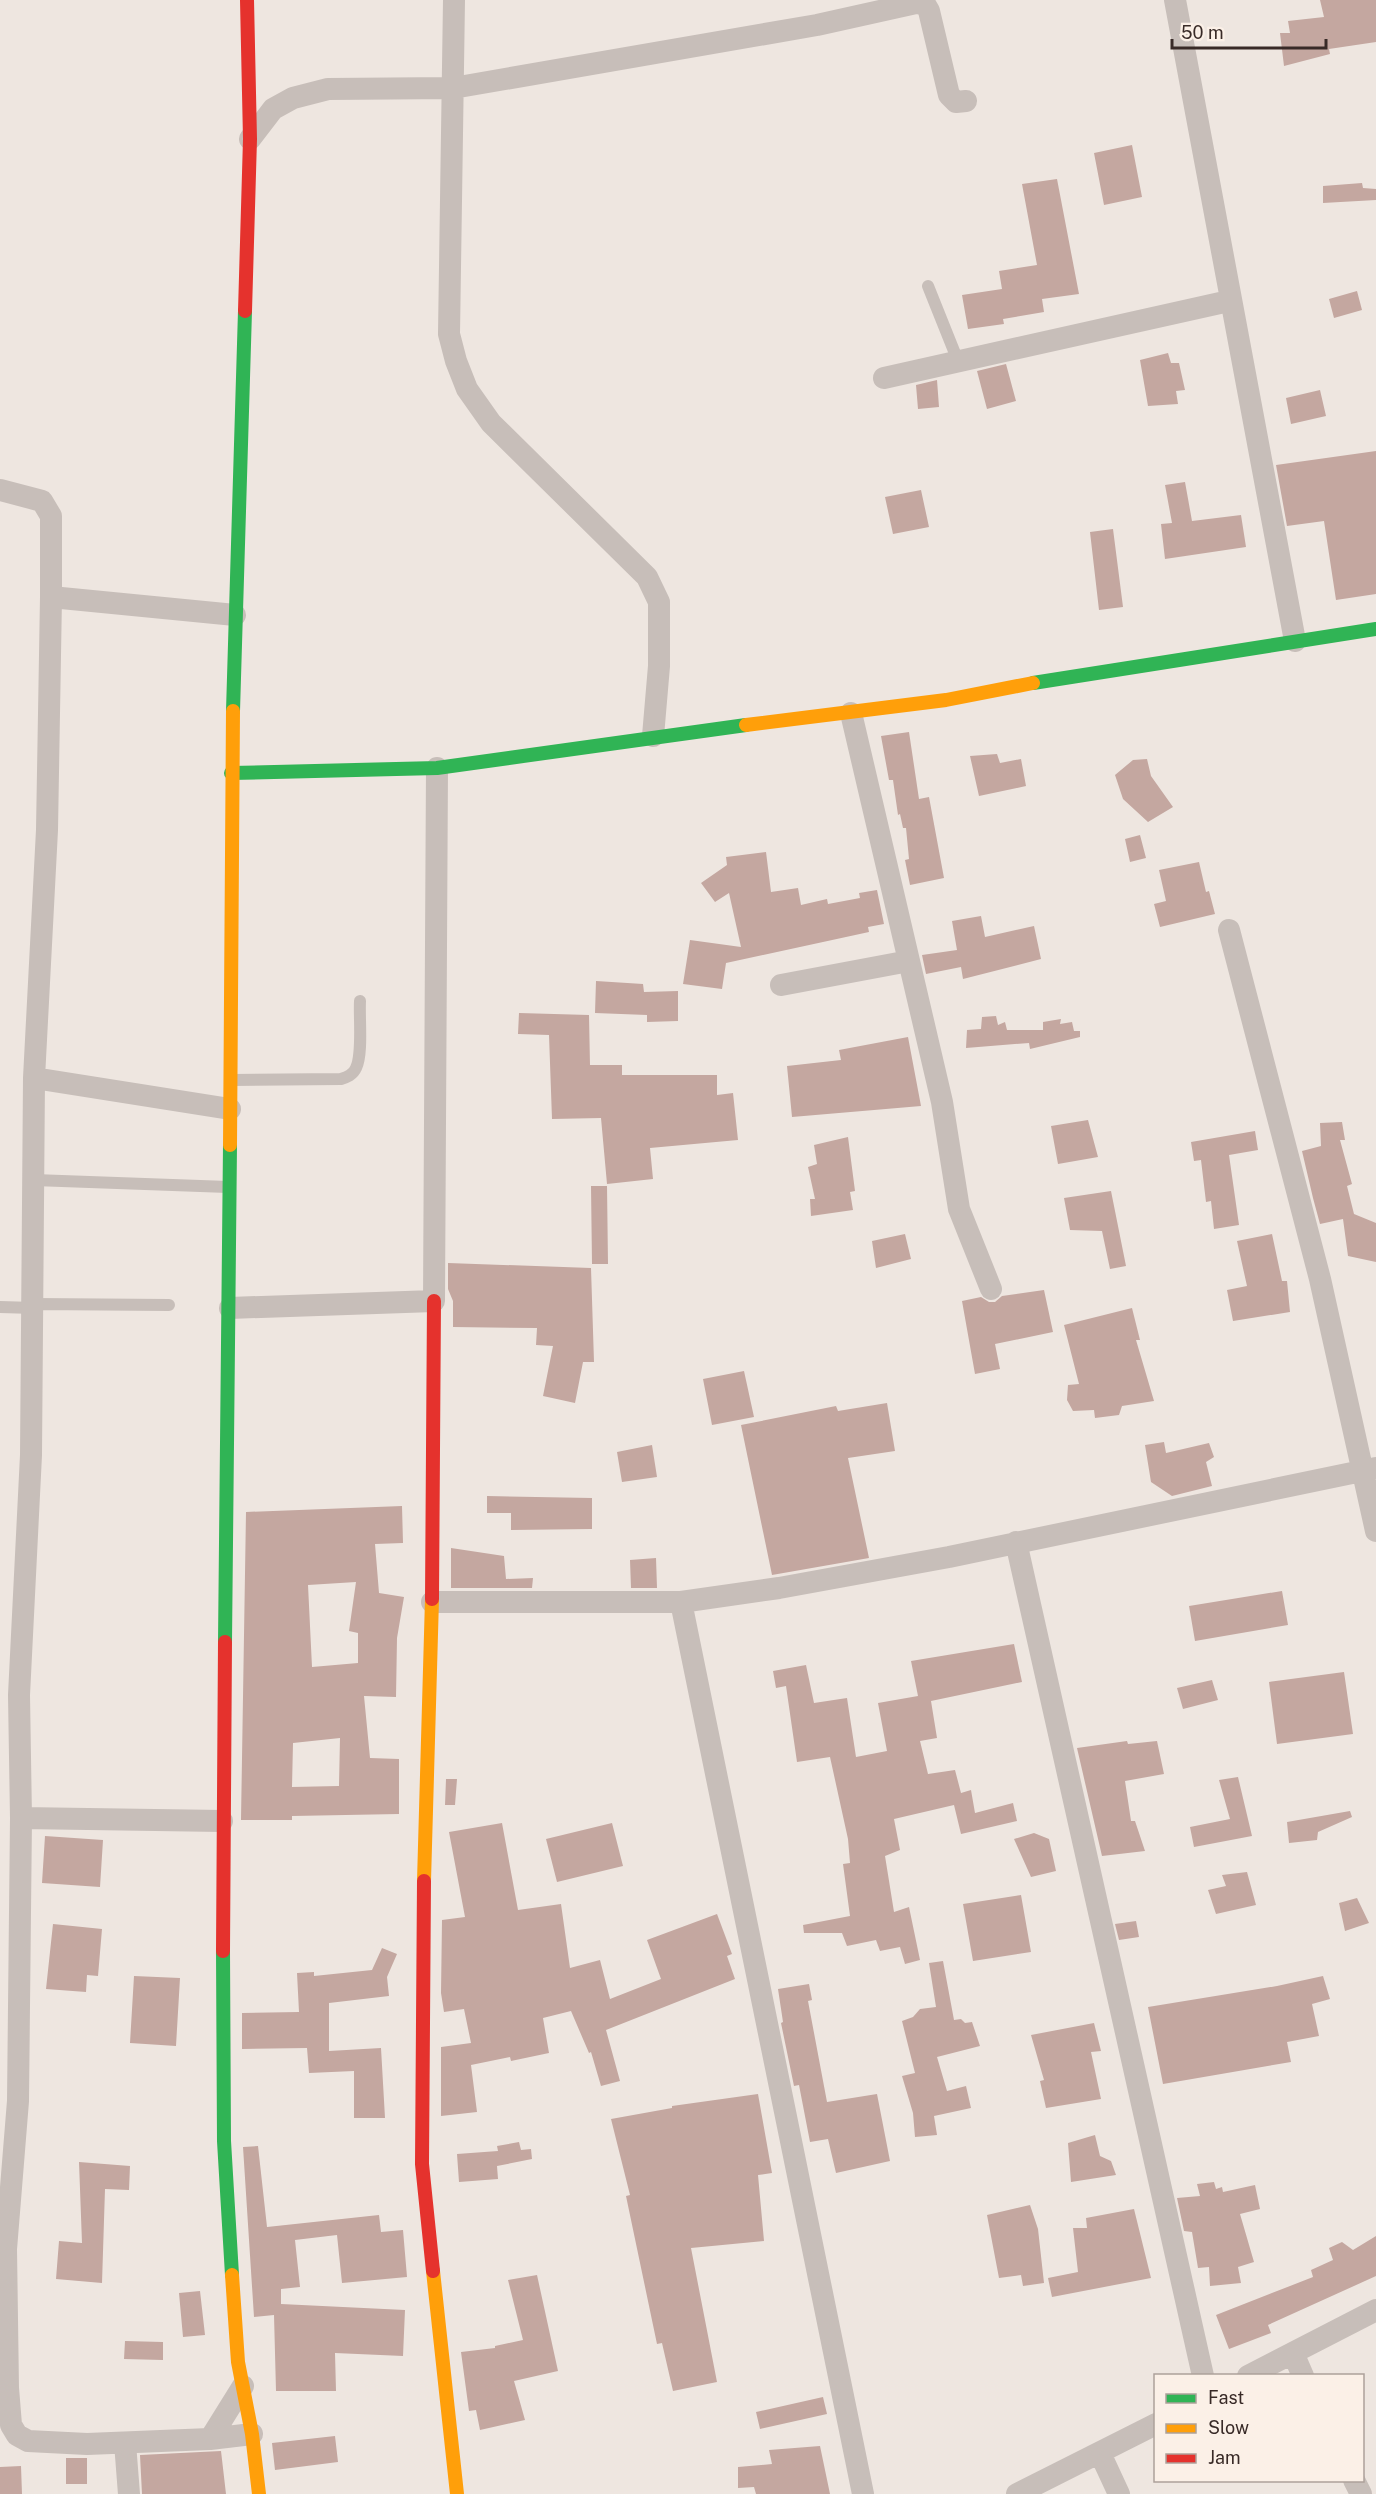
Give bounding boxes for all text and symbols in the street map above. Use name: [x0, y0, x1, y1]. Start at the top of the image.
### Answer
scale bar: [1172, 12, 1326, 50]
text: 50 m: [1181, 22, 1224, 43]
legend: [1154, 2374, 1364, 2482]
text: Fast: [1208, 2387, 1244, 2408]
text: Slow: [1208, 2417, 1249, 2438]
text: Jam: [1208, 2447, 1241, 2468]

